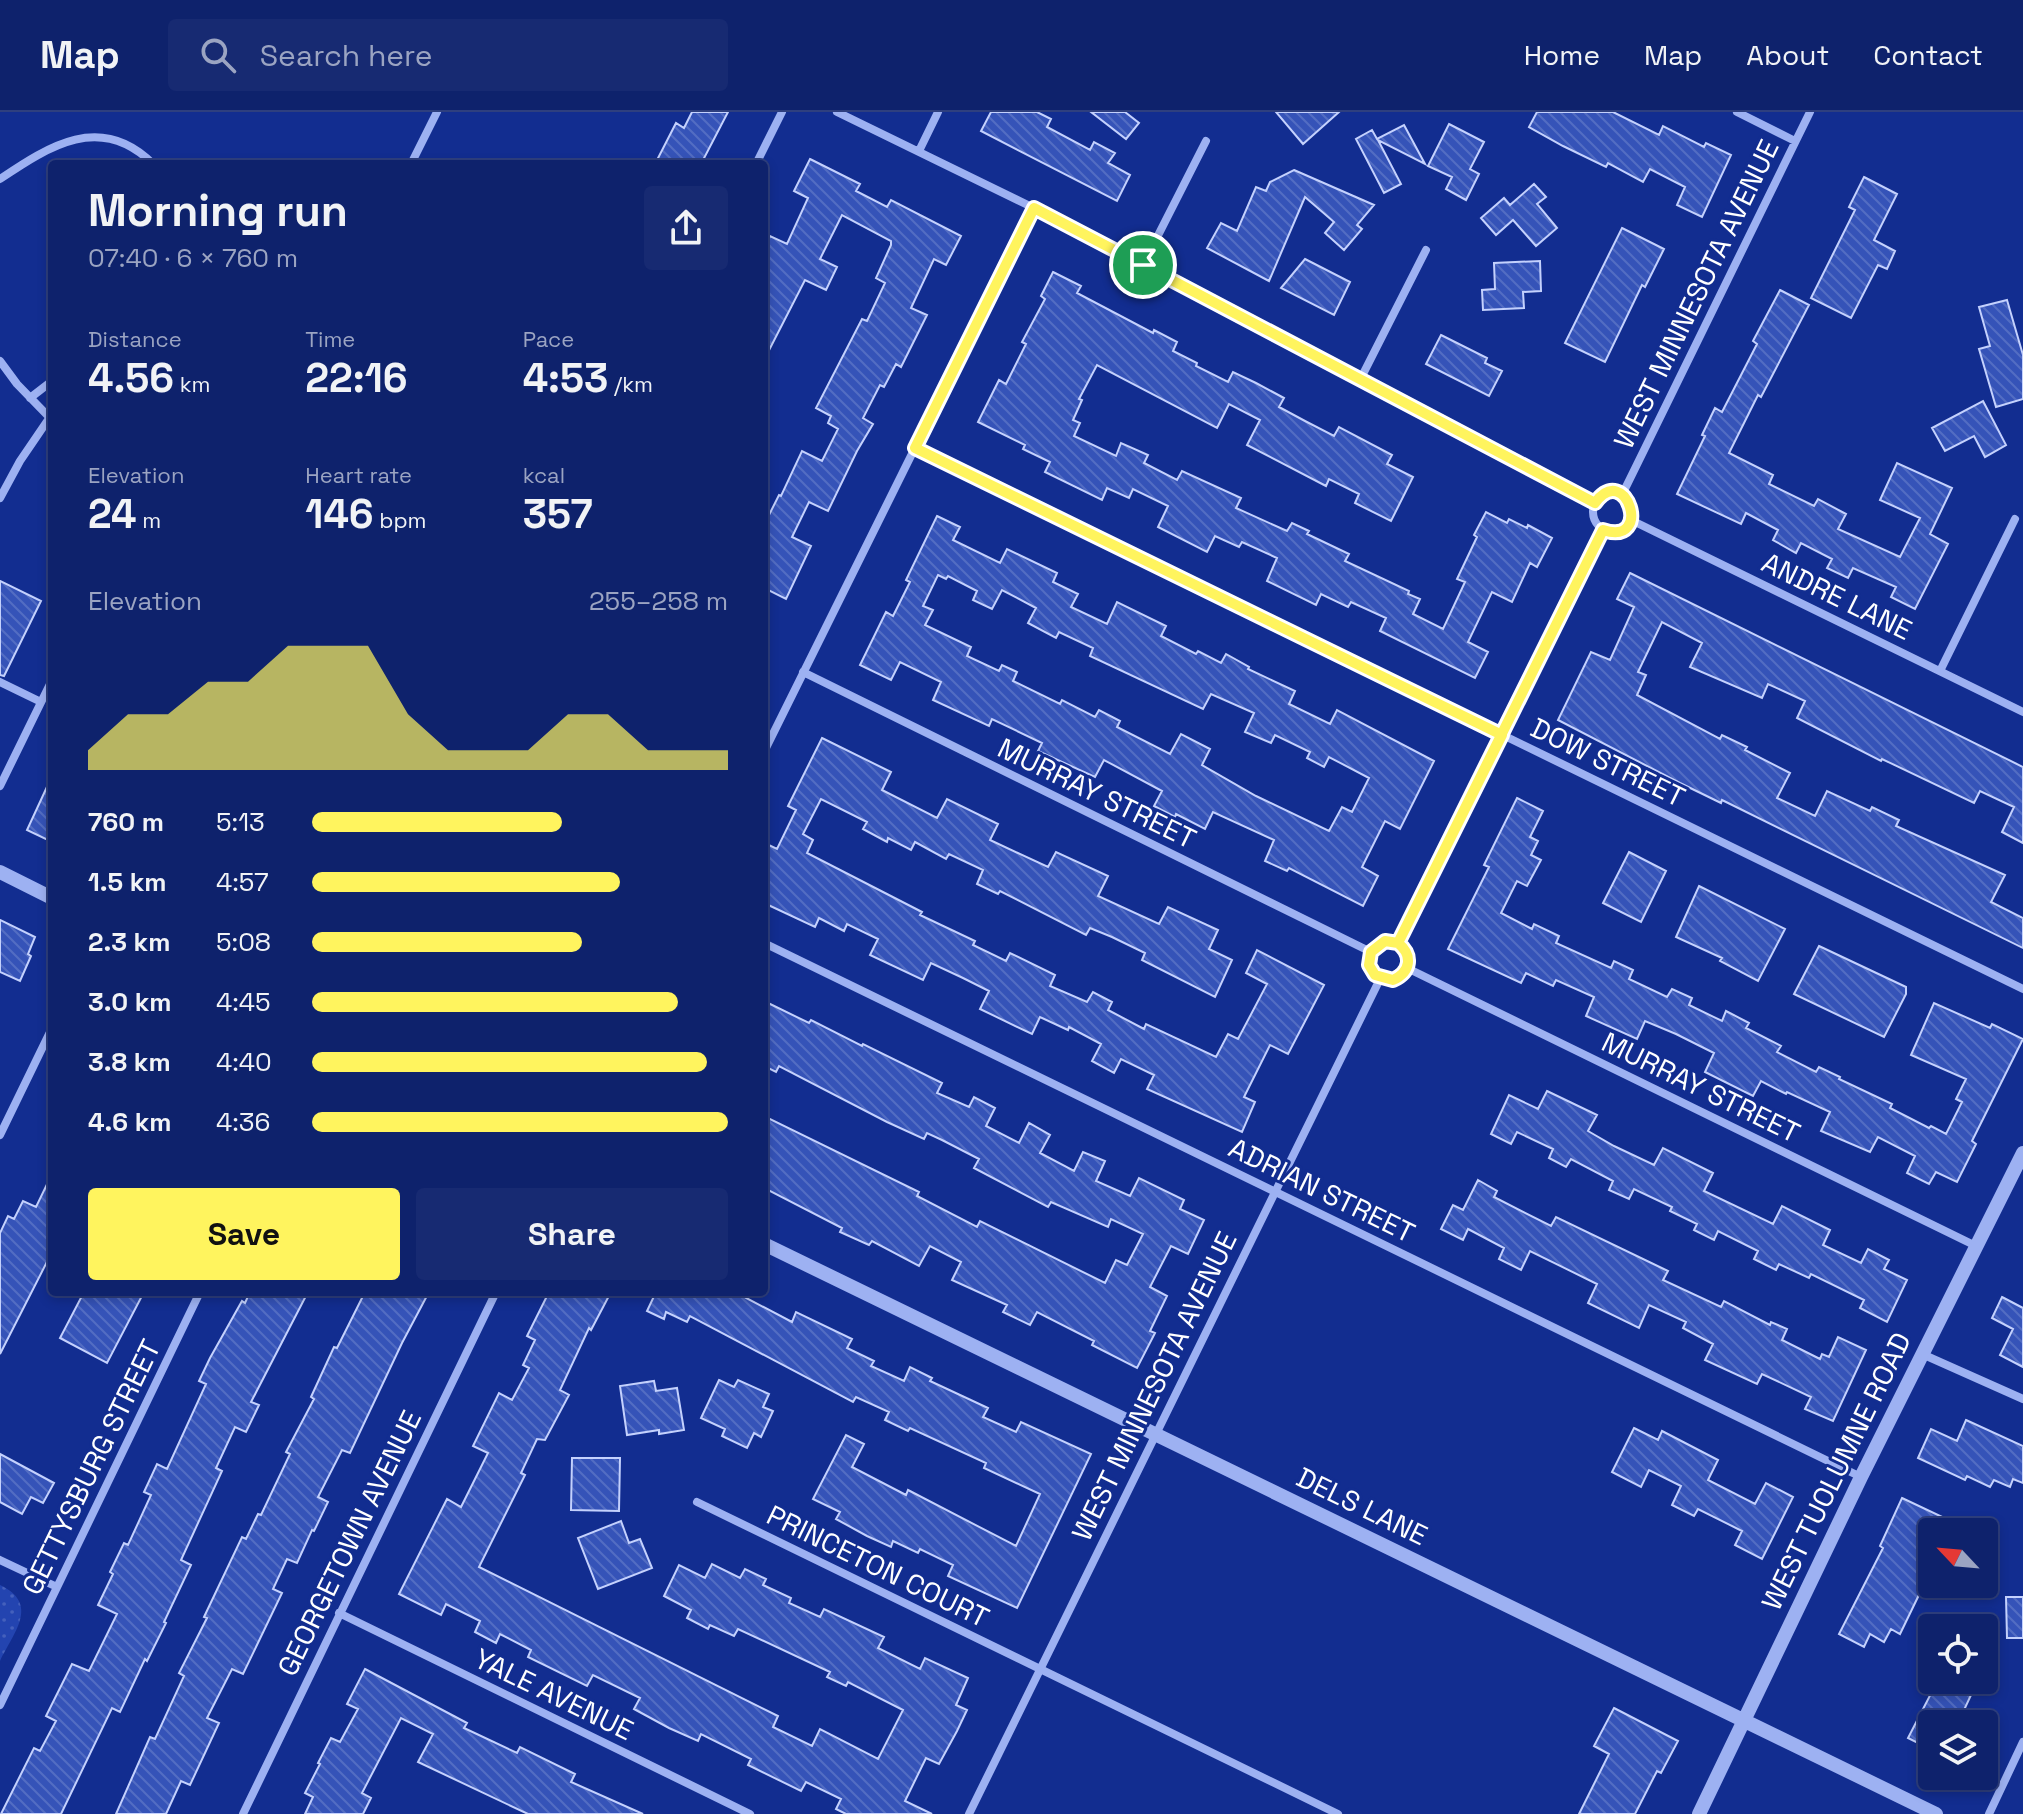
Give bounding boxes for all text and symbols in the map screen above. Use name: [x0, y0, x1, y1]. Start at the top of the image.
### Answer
search box: [168, 19, 728, 91]
text: Map: [40, 31, 120, 79]
icon: search: [196, 33, 240, 77]
text: Search here: [260, 36, 433, 75]
text: Home: [1524, 37, 1600, 73]
text: Map: [1644, 37, 1702, 73]
text: About: [1746, 37, 1829, 73]
text: Contact: [1873, 37, 1983, 73]
street label: WEST MINNESOTA AVENUE: [1605, 134, 1787, 454]
text: Morning run: [88, 183, 348, 239]
button: share: [644, 186, 728, 270]
pin: [1109, 231, 1177, 299]
text: 07:40 · 6 × 760 m: [88, 241, 298, 275]
icon: arrive: [1121, 243, 1165, 287]
text: Distance: [88, 325, 182, 353]
text: Time: [305, 325, 355, 353]
text: Pace: [523, 325, 574, 353]
text: 4.56: [88, 353, 174, 404]
text: 22:16: [305, 353, 408, 404]
text: 4:53: [523, 353, 608, 404]
text: km: [174, 370, 211, 398]
text: /km: [608, 370, 653, 398]
text: Elevation: [88, 461, 184, 489]
text: Heart rate: [305, 461, 412, 489]
text: kcal: [523, 461, 565, 489]
text: 24: [88, 489, 137, 540]
text: 146: [305, 489, 374, 540]
text: 357: [523, 489, 593, 540]
text: m: [137, 506, 161, 534]
text: bpm: [374, 506, 427, 534]
street label: ANDRE LANE: [1756, 544, 1918, 648]
text: Elevation: [88, 584, 202, 618]
text: 255–258 m: [589, 584, 728, 618]
street label: DOW STREET: [1525, 709, 1691, 815]
street label: MURRAY STREET: [992, 729, 1202, 857]
text: 760 m: [88, 805, 164, 839]
text: 5:13: [216, 805, 265, 839]
text: 1.5 km: [88, 865, 167, 899]
text: 4:57: [216, 865, 269, 899]
text: 2.3 km: [88, 925, 170, 959]
text: 5:08: [216, 925, 271, 959]
text: 3.0 km: [88, 985, 172, 1019]
text: 4:45: [216, 985, 271, 1019]
street label: MURRAY STREET: [1596, 1023, 1806, 1151]
text: 3.8 km: [88, 1045, 171, 1079]
text: 4:40: [216, 1045, 272, 1079]
text: 4.6 km: [88, 1105, 172, 1139]
text: 4:36: [216, 1105, 270, 1139]
street label: ADRIAN STREET: [1223, 1129, 1421, 1251]
button: Save: [88, 1188, 400, 1280]
button: Share: [416, 1188, 728, 1280]
street label: WEST MINNESOTA AVENUE: [1063, 1226, 1245, 1546]
street label: WEST TUOLUMNE ROAD: [1753, 1326, 1919, 1616]
street label: GETTYSBURG STREET: [14, 1333, 168, 1601]
street label: GEORGETOWN AVENUE: [269, 1404, 429, 1682]
street label: DELS LANE: [1291, 1459, 1433, 1553]
street label: PRINCETON COURT: [761, 1497, 995, 1635]
north arrow: [1918, 1518, 1998, 1598]
map controls: [1918, 1518, 1998, 1790]
button: locate: [1918, 1614, 1998, 1694]
street label: YALE AVENUE: [468, 1640, 640, 1748]
button: layers: [1918, 1710, 1998, 1790]

